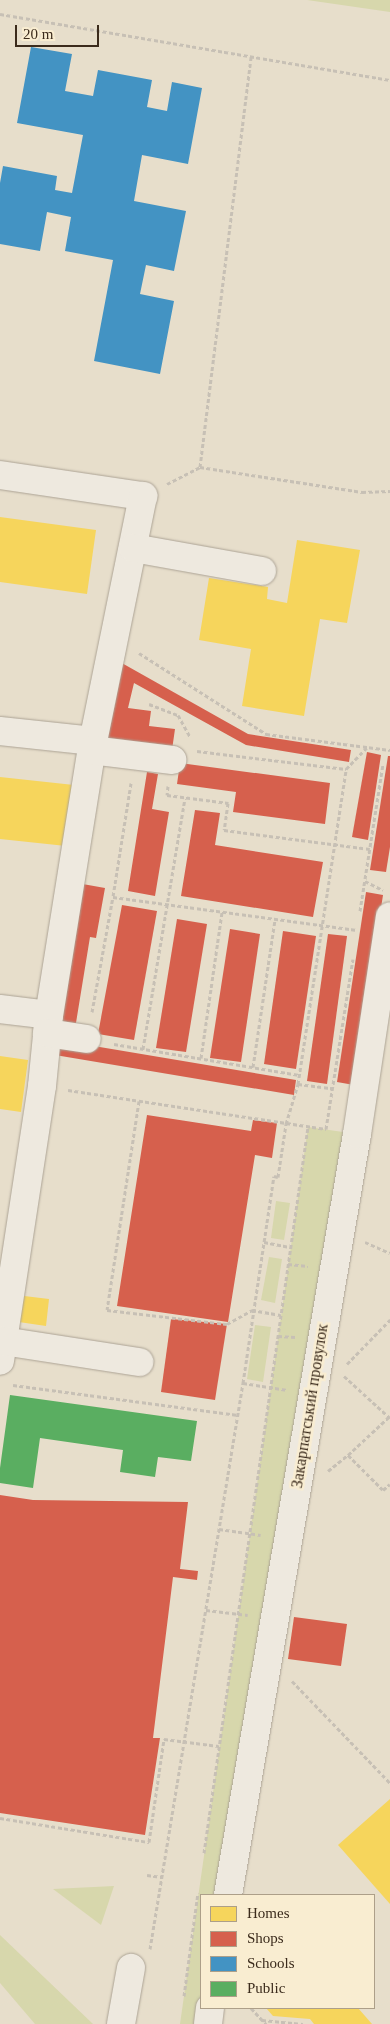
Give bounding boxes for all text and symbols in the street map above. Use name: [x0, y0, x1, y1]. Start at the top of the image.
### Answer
scale bar: [18, 15, 101, 47]
text: 20 m: [23, 26, 53, 42]
street label: Закарпатський провулок: [288, 1322, 332, 1490]
legend: [200, 1894, 375, 2009]
text: Homes: [247, 1905, 290, 1921]
text: Shops: [247, 1930, 284, 1946]
text: Schools: [247, 1955, 295, 1971]
text: Public: [247, 1980, 285, 1996]

